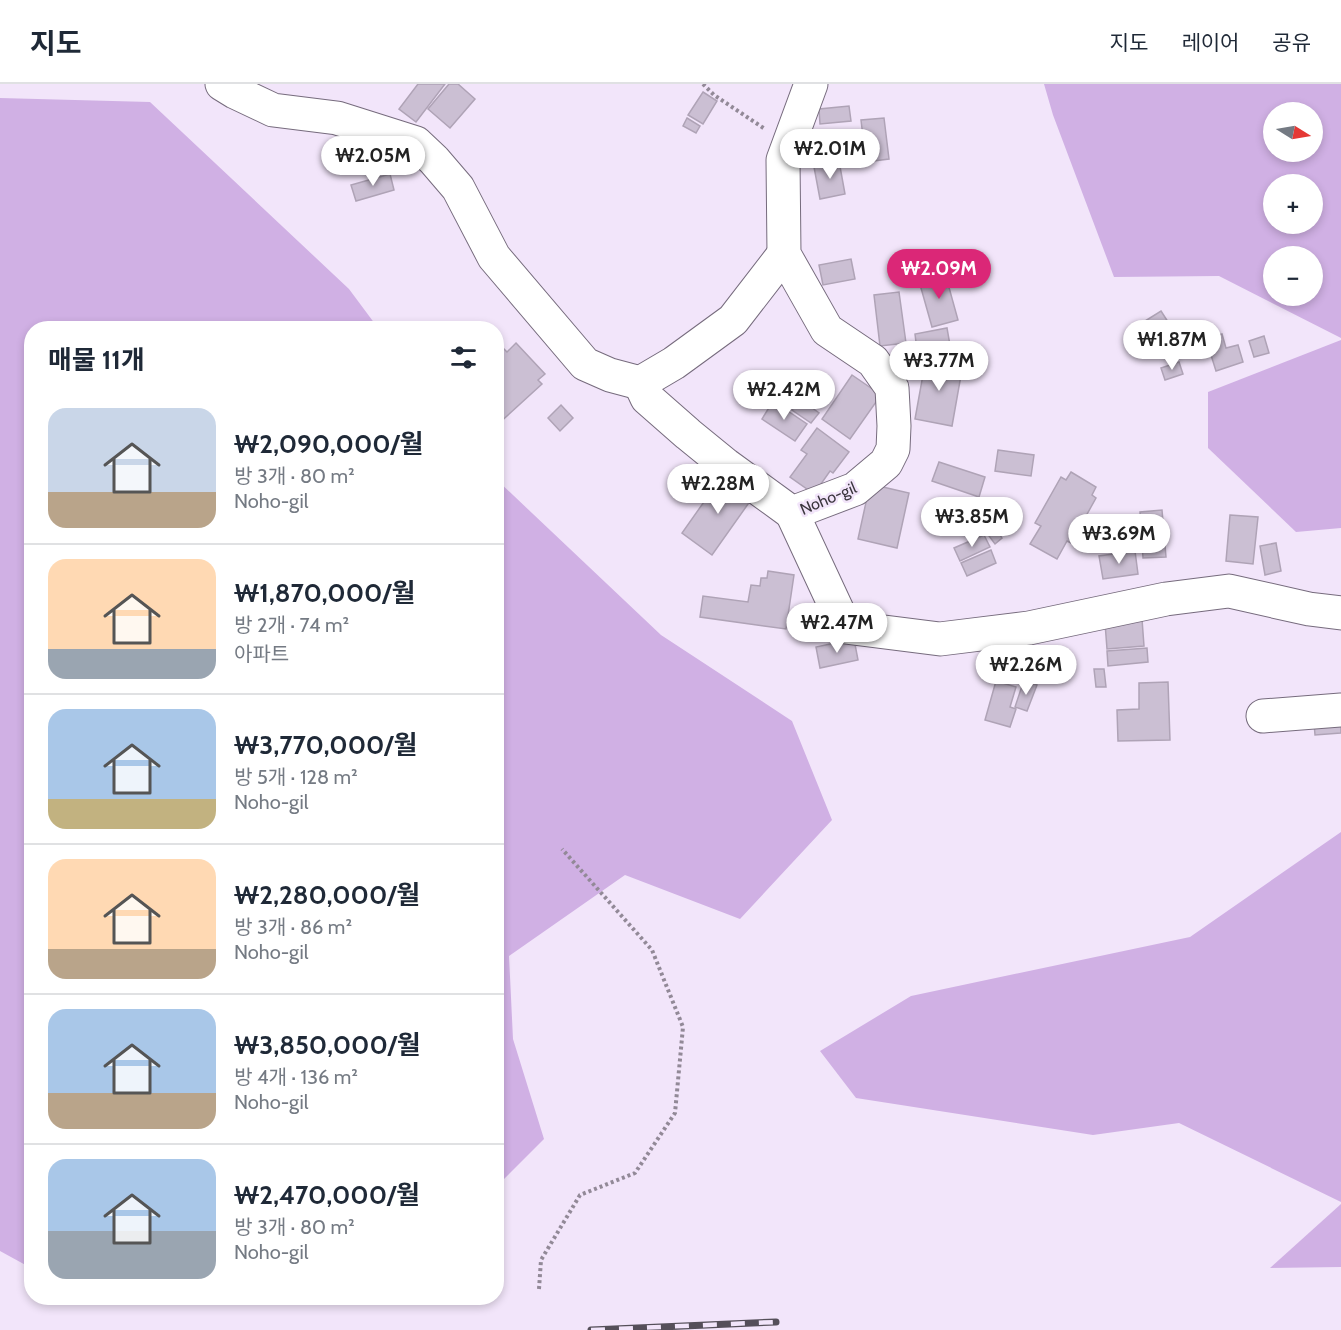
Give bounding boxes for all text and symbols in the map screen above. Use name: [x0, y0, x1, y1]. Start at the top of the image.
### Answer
text: 지도: [30, 26, 82, 60]
text: 지도: [1110, 30, 1148, 55]
text: 레이어: [1181, 30, 1239, 55]
text: 공유: [1272, 30, 1311, 55]
north arrow: [1263, 102, 1323, 162]
map controls: [1263, 102, 1323, 306]
pin: ₩2.01M: [781, 129, 879, 180]
pin: ₩2.05M: [324, 136, 422, 187]
text: ₩2.01M: [794, 136, 866, 160]
text: ₩2.05M: [335, 143, 411, 167]
button: +: [1263, 174, 1323, 234]
button: −: [1263, 246, 1323, 306]
pin: ₩2.09M: [890, 249, 988, 300]
text: ₩2.09M: [901, 256, 977, 280]
pin: ₩1.87M: [1123, 320, 1221, 371]
text: ₩1.87M: [1137, 327, 1207, 351]
icon: filters: [447, 341, 480, 374]
pin: ₩3.77M: [890, 341, 988, 392]
text: 매물 11개: [48, 344, 145, 376]
text: ₩3.77M: [903, 348, 975, 372]
pin: ₩2.42M: [735, 370, 833, 421]
text: ₩2.42M: [747, 377, 821, 401]
text: ₩2,090,000/월: [234, 428, 424, 460]
icon: home: [96, 432, 168, 504]
text: 방 3개 · 80 m²: [234, 464, 355, 488]
pin: ₩2.28M: [669, 464, 767, 515]
text: ₩2.28M: [681, 471, 755, 495]
street label: Noho-gil: [797, 478, 860, 519]
text: Noho-gil: [234, 489, 308, 513]
pin: ₩3.85M: [923, 497, 1021, 548]
text: ₩3.85M: [935, 504, 1009, 528]
pin: ₩3.69M: [1070, 514, 1168, 565]
text: ₩3.69M: [1082, 521, 1156, 545]
text: ₩1,870,000/월: [234, 577, 415, 609]
icon: home: [96, 583, 168, 655]
pin: ₩2.47M: [788, 603, 886, 654]
text: ₩2.47M: [800, 610, 874, 634]
text: 방 2개 · 74 m²: [234, 613, 349, 637]
text: 아파트: [234, 642, 289, 666]
pin: ₩2.26M: [977, 645, 1075, 696]
text: ₩2.26M: [990, 652, 1062, 676]
text: ₩3,770,000/월: [234, 729, 417, 761]
icon: home: [96, 733, 168, 805]
text: 방 5개 · 128 m²: [234, 765, 358, 789]
text: Noho-gil: [234, 790, 308, 814]
text: ₩2,280,000/월: [234, 879, 420, 911]
icon: home: [96, 883, 168, 955]
text: 방 3개 · 86 m²: [234, 915, 352, 939]
text: Noho-gil: [234, 940, 308, 964]
text: ₩3,850,000/월: [234, 1029, 421, 1061]
icon: home: [96, 1033, 168, 1105]
text: 방 4개 · 136 m²: [234, 1065, 358, 1089]
text: Noho-gil: [234, 1090, 308, 1114]
text: ₩2,470,000/월: [234, 1179, 420, 1211]
icon: home: [96, 1183, 168, 1255]
text: 방 3개 · 80 m²: [234, 1215, 355, 1239]
text: Noho-gil: [234, 1240, 308, 1264]

